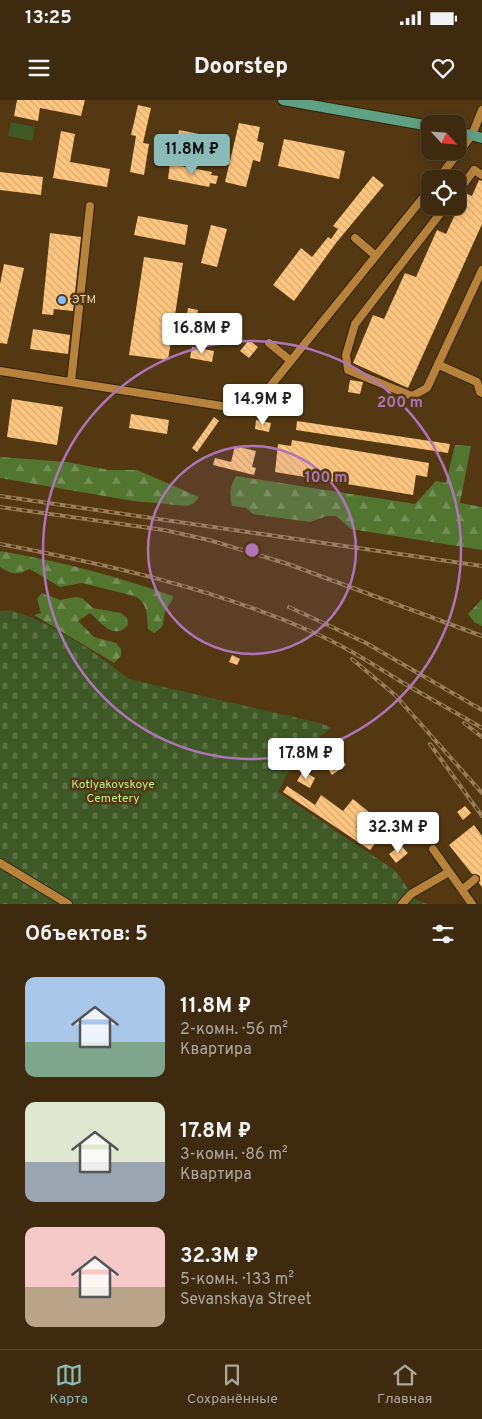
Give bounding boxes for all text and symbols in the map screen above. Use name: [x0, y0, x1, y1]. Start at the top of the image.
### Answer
text: 13:25: [25, 6, 72, 30]
icon: menu: [25, 54, 53, 82]
text: Doorstep: [194, 54, 288, 81]
icon: heart: [429, 54, 457, 82]
north arrow: [421, 115, 466, 160]
map controls: [421, 115, 466, 215]
pin: 11.8M ₽: [146, 134, 238, 176]
text: 11.8M ₽: [165, 140, 219, 160]
button: locate: [421, 170, 466, 215]
place label: ЭТМ: [72, 292, 96, 308]
marker: ЭТМ: [56, 294, 68, 306]
pin: 16.8M ₽: [156, 312, 248, 355]
text: 16.8M ₽: [173, 319, 231, 339]
pin: 14.9M ₽: [217, 384, 309, 426]
text: 14.9M ₽: [234, 390, 292, 410]
text: 200 m: [377, 394, 423, 413]
text: 100 m: [305, 469, 347, 488]
centre of rings: [243, 541, 261, 559]
pin: 17.8M ₽: [260, 738, 352, 780]
text: 17.8M ₽: [279, 744, 333, 764]
park label: Kotlyakovskoye Cemetery: [71, 777, 155, 807]
pin: 32.3M ₽: [352, 812, 444, 854]
text: 32.3M ₽: [368, 818, 428, 838]
icon: filters: [429, 920, 457, 948]
text: Объектов: 5: [25, 921, 148, 948]
text: 11.8M ₽: [180, 993, 251, 1020]
icon: home: [65, 997, 125, 1057]
text: 2-комн. · 56 m²: [180, 1020, 288, 1040]
text: Квартира: [180, 1040, 252, 1060]
text: 17.8M ₽: [180, 1118, 251, 1145]
icon: home: [65, 1122, 125, 1182]
text: 3-комн. · 86 m²: [180, 1145, 288, 1165]
text: Квартира: [180, 1165, 252, 1185]
text: 32.3M ₽: [180, 1243, 259, 1270]
icon: home: [65, 1247, 125, 1307]
text: 5-комн. · 133 m²: [180, 1270, 294, 1290]
text: Sevanskaya Street: [180, 1290, 311, 1310]
tab: Карта: [50, 1361, 88, 1408]
tab: Сохранённые: [187, 1361, 278, 1408]
tab: Главная: [377, 1361, 432, 1408]

